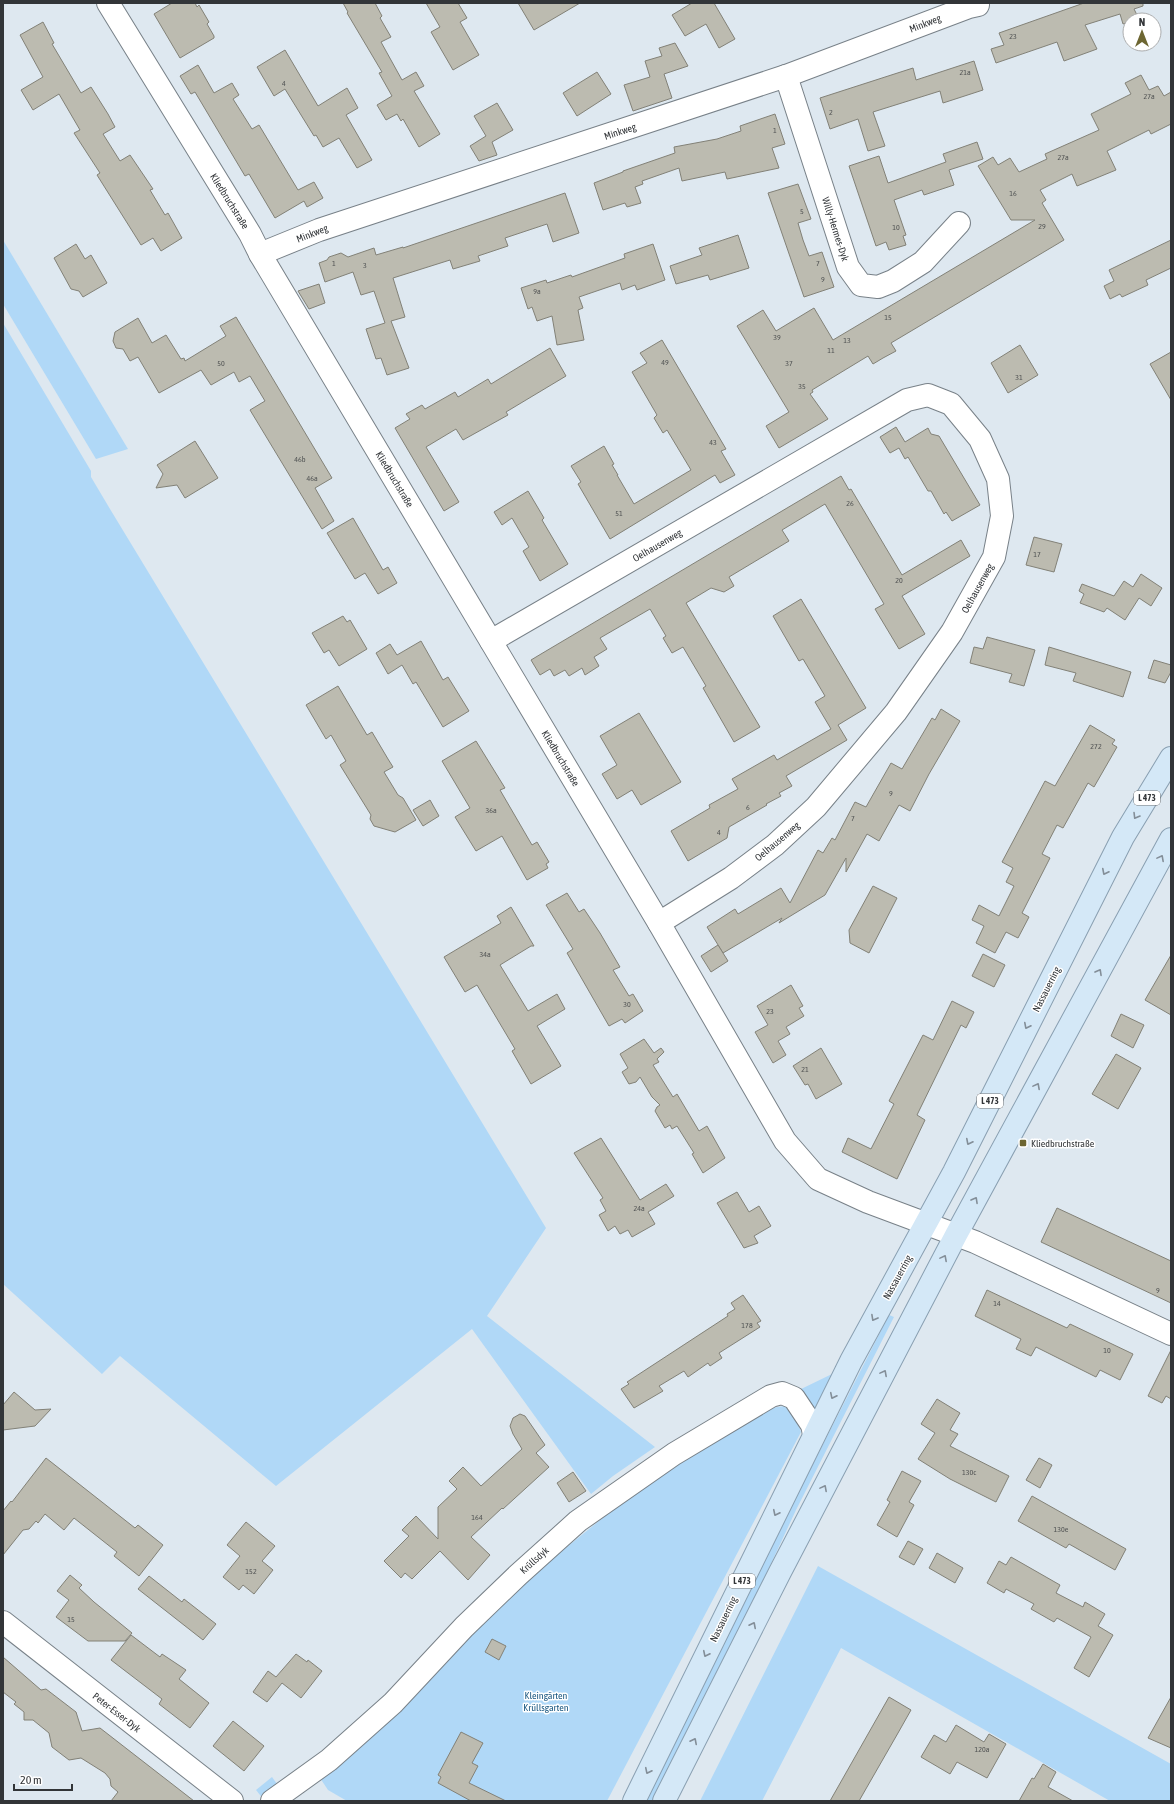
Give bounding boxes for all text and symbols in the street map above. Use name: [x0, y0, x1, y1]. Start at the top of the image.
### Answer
street label: Minkweg: [908, 12, 943, 35]
north arrow: [1122, 12, 1162, 52]
text: N: [1139, 16, 1145, 28]
house number: 23: [1009, 32, 1017, 41]
house number: 21a: [959, 68, 971, 77]
house number: 4: [282, 79, 286, 88]
house number: 27a: [1143, 92, 1155, 101]
house number: 2: [829, 108, 833, 117]
street label: Minkweg: [603, 121, 638, 142]
house number: 1: [773, 126, 777, 135]
house number: 27a: [1057, 153, 1069, 162]
street label: Kliedbruchstraße: [208, 172, 251, 231]
house number: 16: [1009, 189, 1017, 198]
street label: Willy-Hermes-Dyk: [820, 196, 851, 263]
house number: 5: [800, 207, 804, 216]
street label: Minkweg: [295, 222, 330, 245]
house number: 29: [1038, 222, 1046, 231]
house number: 10: [892, 223, 900, 232]
house number: 1: [332, 259, 336, 268]
house number: 7: [816, 259, 820, 268]
house number: 3: [363, 261, 367, 270]
house number: 9: [821, 275, 825, 284]
house number: 9a: [533, 287, 541, 296]
house number: 15: [884, 313, 892, 322]
house number: 39: [773, 333, 781, 342]
house number: 13: [843, 336, 851, 345]
house number: 11: [827, 346, 835, 355]
house number: 49: [661, 358, 669, 367]
house number: 50: [217, 359, 225, 368]
house number: 37: [785, 359, 793, 368]
house number: 31: [1015, 373, 1023, 382]
house number: 35: [798, 382, 806, 391]
house number: 43: [709, 438, 717, 447]
street label: Kliedbruchstraße: [374, 449, 416, 510]
house number: 46b: [294, 455, 306, 464]
house number: 46a: [306, 474, 318, 483]
house number: 26: [846, 499, 854, 508]
house number: 51: [615, 509, 623, 518]
street label: Oelhausenweg: [631, 527, 684, 564]
house number: 17: [1033, 550, 1041, 559]
street label: Oelhausenweg: [959, 561, 996, 615]
house number: 20: [895, 576, 903, 585]
street label: Kliedbruchstraße: [540, 728, 582, 789]
house number: 272: [1090, 742, 1102, 751]
house number: 9: [889, 789, 893, 798]
road number: L 473: [1134, 791, 1160, 805]
house number: 6: [746, 803, 750, 812]
house number: 36a: [485, 806, 497, 815]
one-way arrow: [1134, 812, 1141, 819]
house number: 7: [851, 814, 855, 823]
street label: Oelhausenweg: [753, 819, 802, 863]
house number: 4: [717, 828, 721, 837]
one-way arrow: [1156, 854, 1164, 862]
one-way arrow: [1102, 868, 1110, 875]
house number: 34a: [479, 950, 491, 959]
street label: Nassauerring: [1030, 964, 1063, 1014]
one-way arrow: [1094, 969, 1102, 976]
house number: 30: [623, 1000, 631, 1009]
house number: 23: [766, 1007, 774, 1016]
one-way arrow: [1025, 1021, 1032, 1029]
house number: 21: [801, 1065, 809, 1074]
one-way arrow: [1032, 1083, 1040, 1090]
road number: L 473: [977, 1094, 1003, 1108]
one-way arrow: [966, 1138, 974, 1145]
marker: Kliedbruchstraße: [1018, 1138, 1028, 1148]
place label: Kliedbruchstraße: [1031, 1138, 1095, 1149]
one-way arrow: [970, 1197, 978, 1205]
house number: 24a: [633, 1204, 645, 1213]
street label: Nassauerring: [881, 1253, 914, 1301]
one-way arrow: [940, 1254, 947, 1262]
house number: 9: [1156, 1286, 1160, 1295]
house number: 14: [993, 1299, 1001, 1308]
one-way arrow: [872, 1314, 879, 1321]
house number: 178: [741, 1321, 753, 1330]
house number: 10: [1103, 1346, 1111, 1355]
one-way arrow: [879, 1369, 887, 1377]
one-way arrow: [830, 1392, 838, 1399]
house number: 130c: [962, 1468, 976, 1477]
one-way arrow: [819, 1485, 826, 1492]
one-way arrow: [773, 1508, 781, 1516]
house number: 164: [471, 1513, 483, 1522]
house number: 130e: [1054, 1525, 1069, 1534]
street label: Krüllsdyk: [518, 1544, 551, 1576]
house number: 152: [245, 1567, 257, 1576]
road number: L 473: [729, 1574, 755, 1588]
street label: Nassauerring: [708, 1594, 739, 1644]
house number: 15: [67, 1615, 75, 1624]
one-way arrow: [748, 1622, 756, 1629]
one-way arrow: [703, 1650, 711, 1658]
street label: Peter-Esser-Dyk: [91, 1690, 143, 1735]
park label: Kleingärten Krüllsgarten: [523, 1690, 569, 1713]
one-way arrow: [690, 1738, 697, 1745]
house number: 120a: [975, 1745, 990, 1754]
scale bar: [14, 1766, 72, 1792]
one-way arrow: [645, 1767, 653, 1774]
text: 20 m: [20, 1773, 42, 1787]

